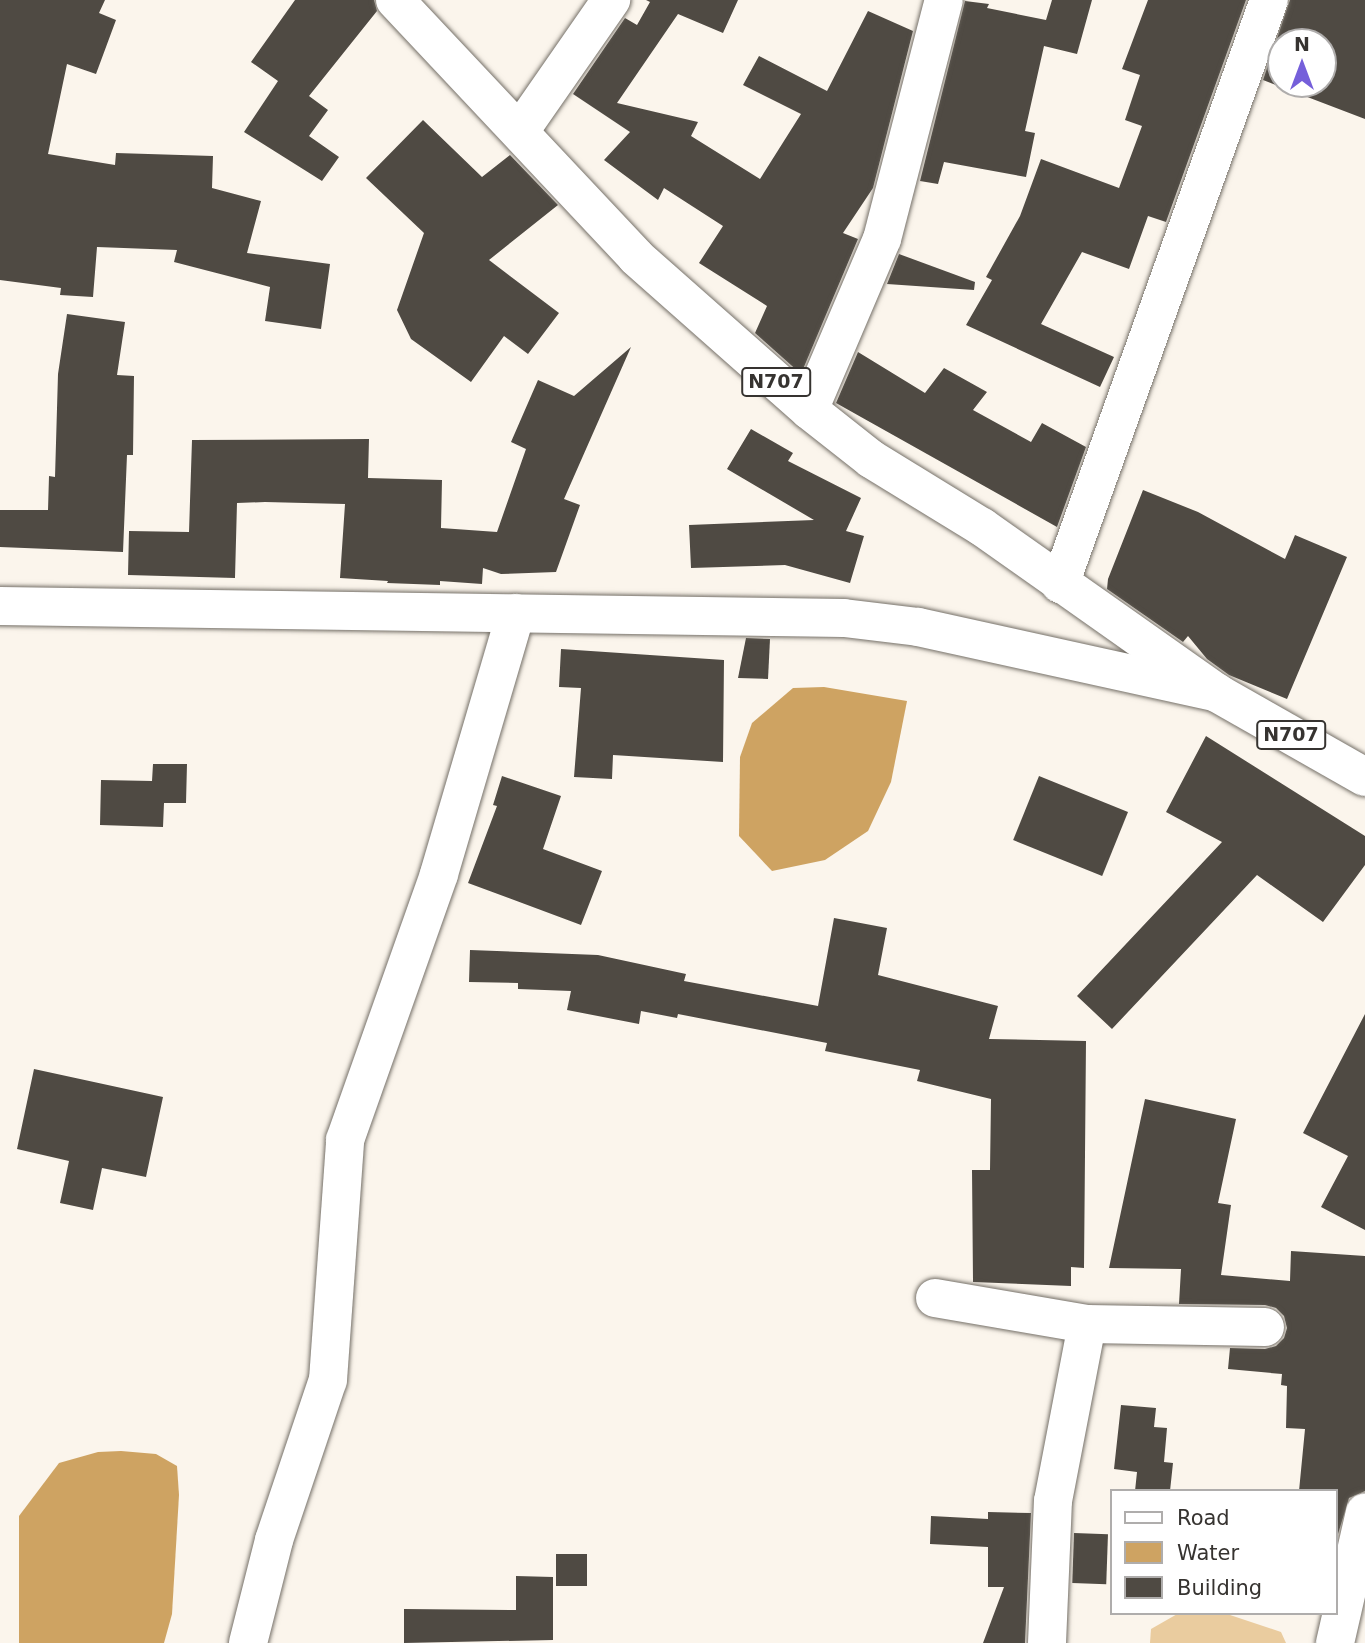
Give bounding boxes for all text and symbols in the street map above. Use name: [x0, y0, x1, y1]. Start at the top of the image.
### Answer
north arrow: [1267, 28, 1337, 98]
text: N: [1294, 33, 1310, 55]
road number: N707: [741, 366, 811, 398]
road number: N707: [1256, 720, 1326, 750]
legend: [1110, 1489, 1337, 1615]
text: Road: [1177, 1506, 1230, 1530]
text: Water: [1177, 1541, 1239, 1565]
text: Building: [1177, 1576, 1262, 1600]

